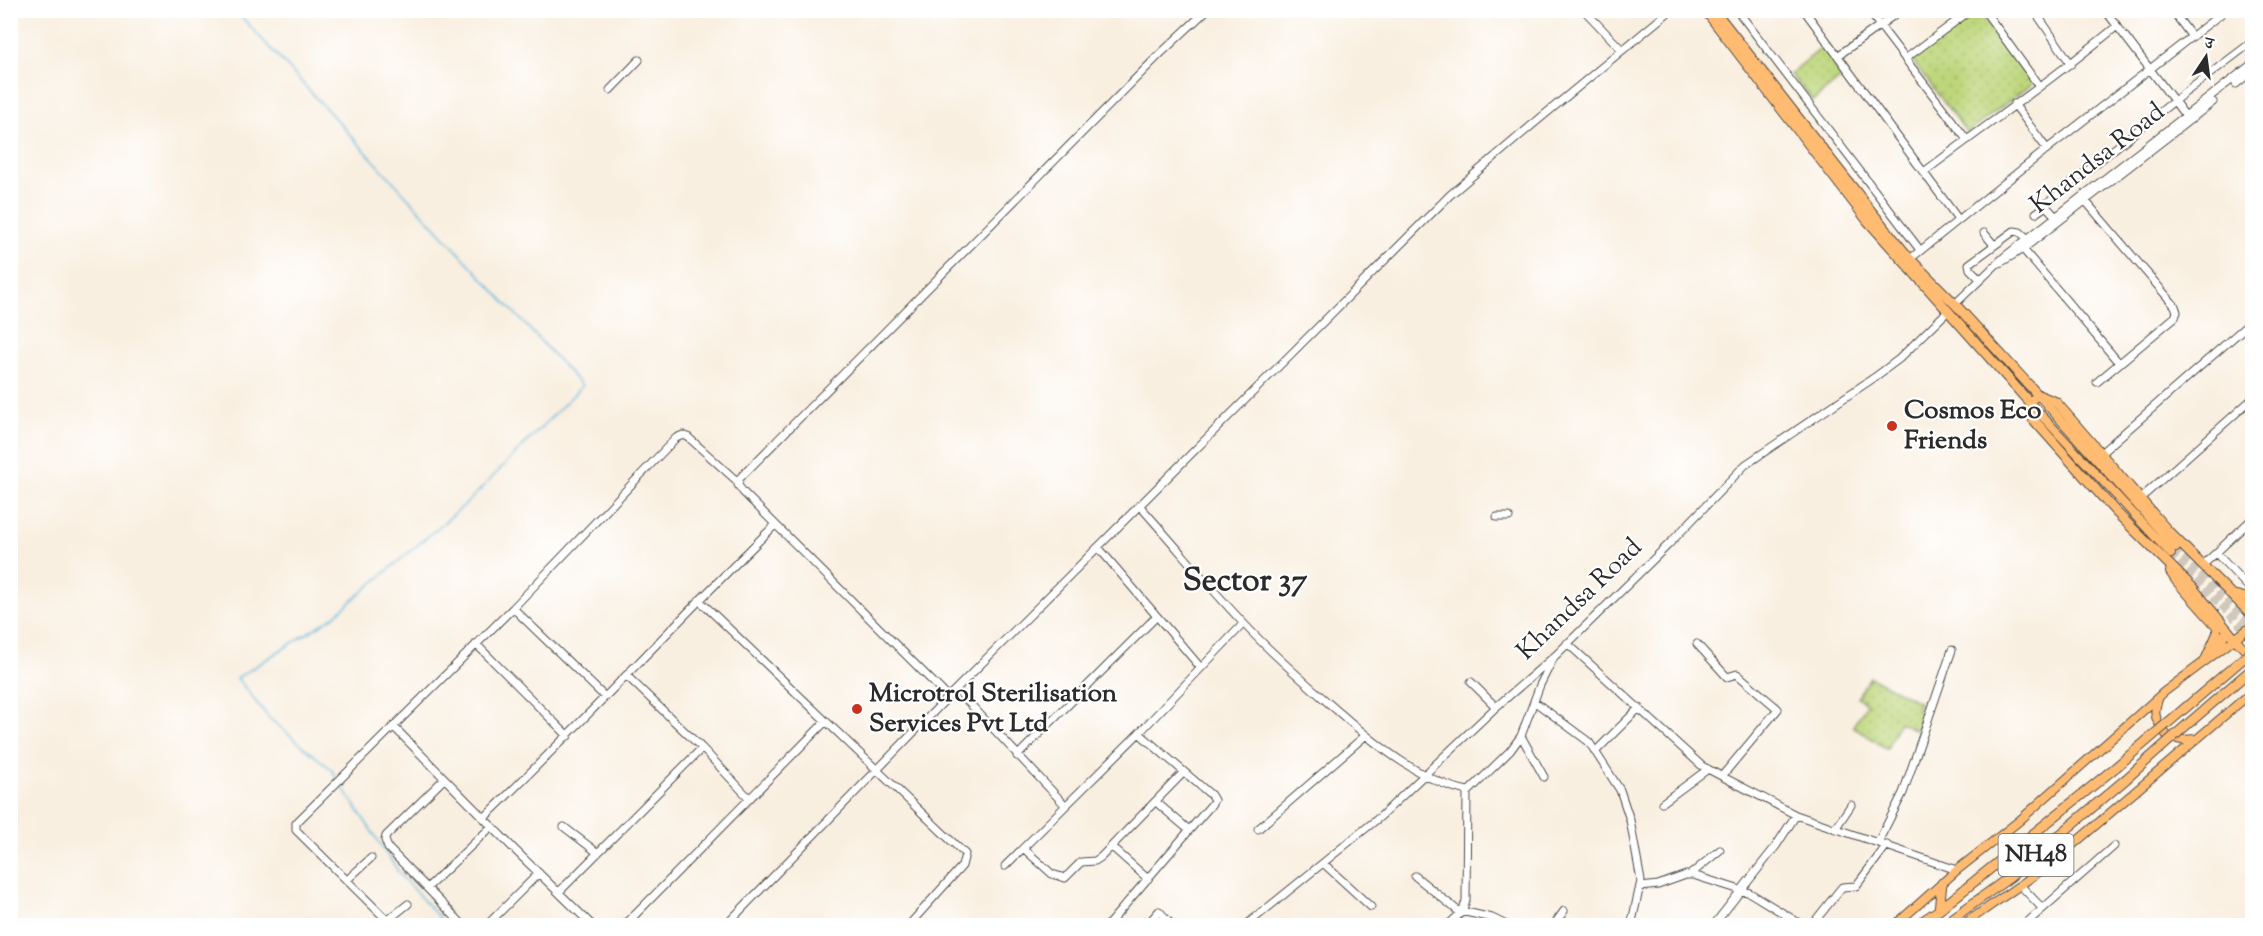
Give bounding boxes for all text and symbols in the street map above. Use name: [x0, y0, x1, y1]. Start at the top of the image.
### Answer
north arrow: [2176, 27, 2236, 87]
text: उ: [2201, 32, 2217, 57]
street label: Khandsa Road: [2023, 94, 2173, 223]
place label: Cosmos Eco Friends: [1904, 393, 2042, 460]
marker: Cosmos Eco Friends: [1885, 419, 1899, 433]
street label: Khandsa Road: [1509, 530, 1651, 670]
district label: Sector 37: [1183, 559, 1307, 605]
place label: Microtrol Sterilisation Services Pvt Ltd: [869, 676, 1118, 743]
marker: Microtrol Sterilisation Services Pvt Ltd: [850, 702, 864, 716]
road number: NH48: [1998, 834, 2074, 876]

